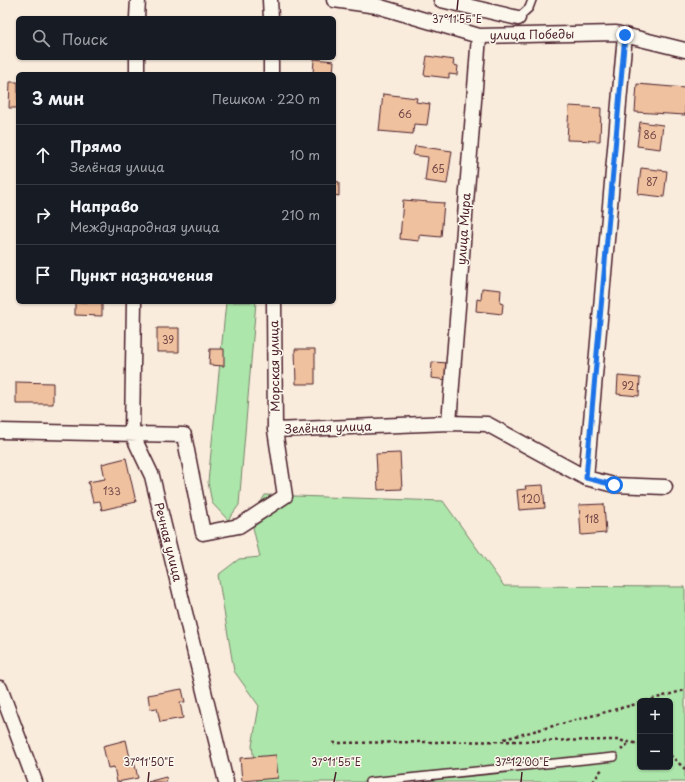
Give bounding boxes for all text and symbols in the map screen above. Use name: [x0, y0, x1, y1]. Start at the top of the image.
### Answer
text: 37°11'55"E: [432, 11, 482, 26]
search box: [16, 16, 336, 60]
street label: улица Победы: [490, 24, 574, 44]
route end: [616, 26, 634, 44]
icon: search: [30, 27, 52, 49]
text: Поиск: [62, 27, 108, 50]
text: 3 мин: [32, 85, 84, 111]
text: Пешком · 220 m: [212, 89, 320, 108]
house number: 66: [398, 106, 412, 121]
house number: 86: [644, 127, 657, 142]
text: Прямо: [70, 134, 121, 157]
icon: ahead: [32, 144, 54, 166]
text: 10 m: [290, 145, 320, 164]
text: Зелёная улица: [70, 157, 164, 176]
house number: 65: [431, 161, 445, 176]
house number: 87: [646, 174, 658, 189]
street label: улица Мира: [452, 192, 475, 266]
text: Направо: [70, 194, 139, 217]
icon: right: [32, 204, 54, 226]
text: 210 m: [281, 205, 320, 224]
text: Международная улица: [70, 217, 219, 236]
text: Пункт назначения: [70, 263, 213, 286]
icon: arrive: [32, 264, 54, 286]
street label: Морская улица: [264, 320, 284, 412]
house number: 39: [162, 332, 174, 347]
house number: 92: [622, 378, 634, 393]
street label: Зелёная улица: [284, 416, 372, 438]
route start: [605, 476, 623, 494]
house number: 133: [103, 483, 121, 498]
house number: 120: [522, 491, 540, 506]
street label: Речная улица: [150, 500, 188, 584]
house number: 118: [585, 511, 599, 526]
map controls: [637, 698, 673, 770]
button: +: [637, 698, 673, 734]
button: −: [637, 734, 673, 770]
text: 37°11'50"E: [124, 754, 174, 769]
text: 37°11'55"E: [311, 754, 361, 769]
text: 37°12'00"E: [495, 754, 549, 769]

